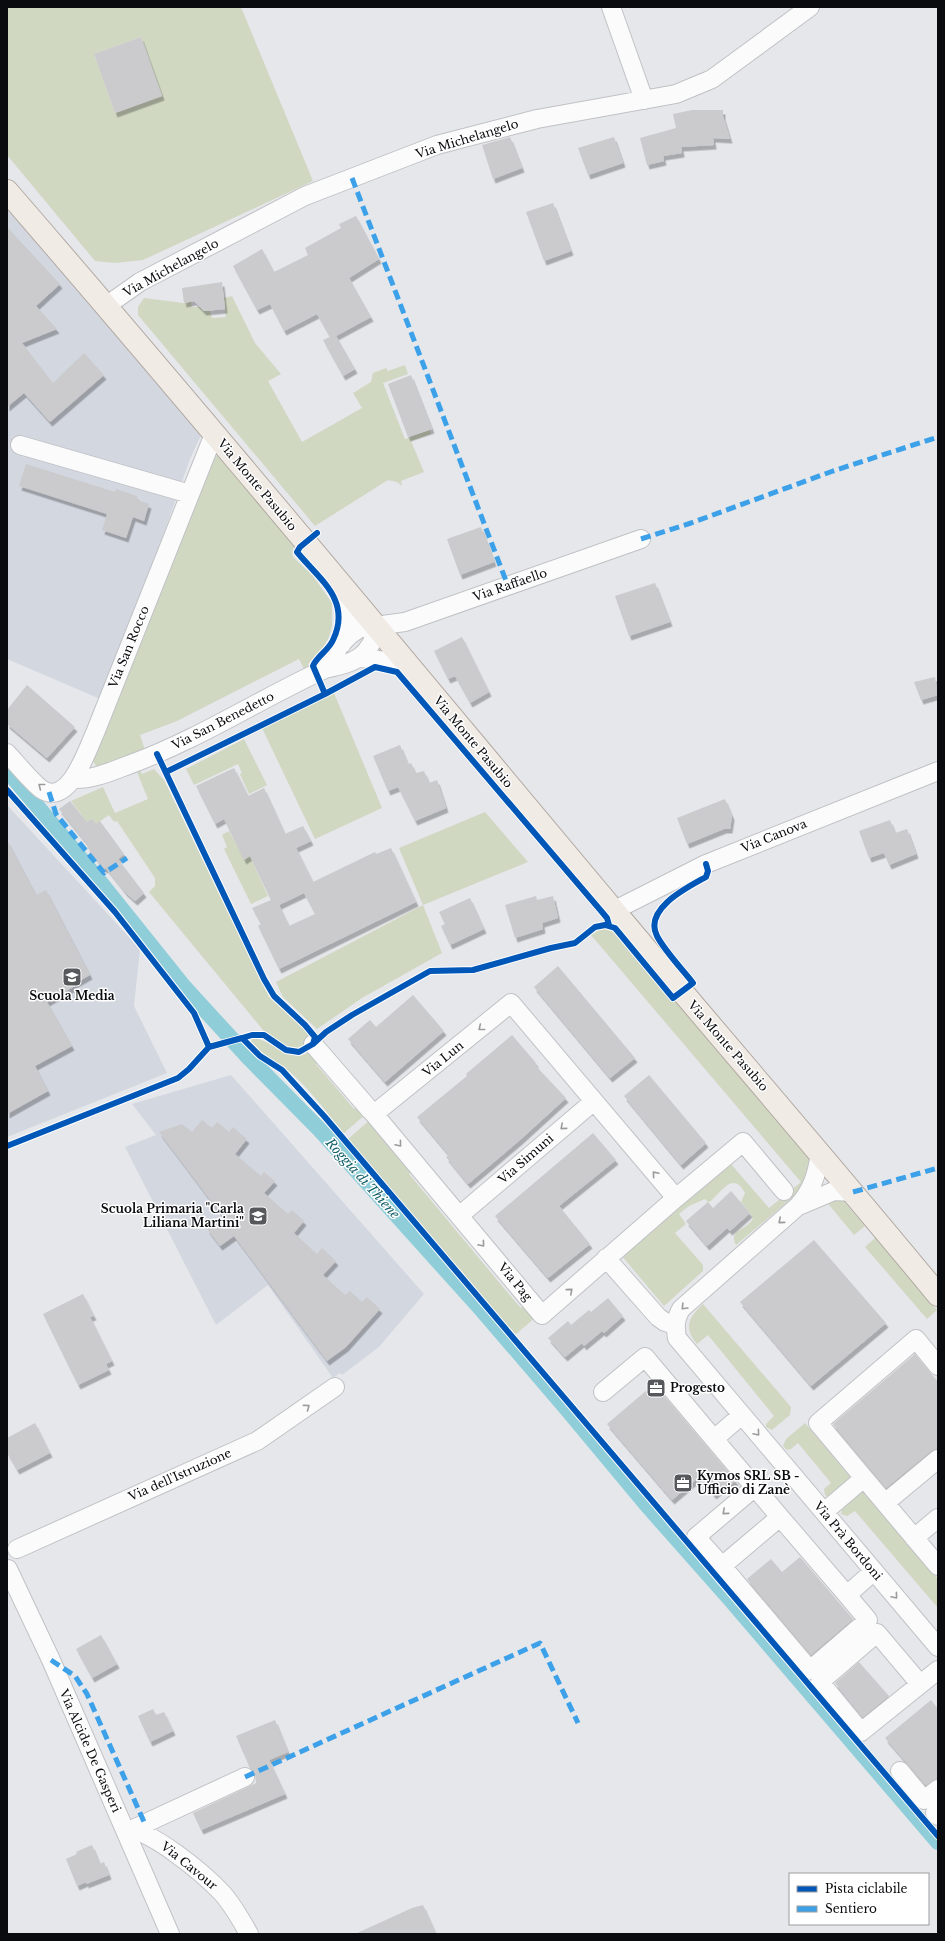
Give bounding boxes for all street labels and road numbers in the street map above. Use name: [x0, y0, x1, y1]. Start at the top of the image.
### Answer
street label: Via Michelangelo: [413, 116, 520, 162]
street label: Via Michelangelo: [120, 235, 221, 300]
street label: Via Monte Pasubio: [214, 435, 300, 534]
street label: Via Raffaello: [470, 565, 549, 605]
street label: Via San Rocco: [105, 603, 152, 691]
street label: Via San Benedetto: [168, 688, 276, 753]
street label: Via Monte Pasubio: [430, 692, 516, 791]
street label: Via Canova: [738, 815, 809, 856]
street label: Via Monte Pasubio: [684, 997, 772, 1094]
street label: Via Lun: [418, 1038, 466, 1080]
street label: Via Simuni: [494, 1131, 556, 1187]
street label: Via Pag: [494, 1259, 536, 1304]
street label: Via dell'Istruzione: [125, 1445, 234, 1504]
street label: Via Prà Bordoni: [810, 1497, 886, 1583]
street label: Via Alcide De Gasperi: [56, 1686, 124, 1815]
street label: Via Cavour: [157, 1838, 221, 1893]

